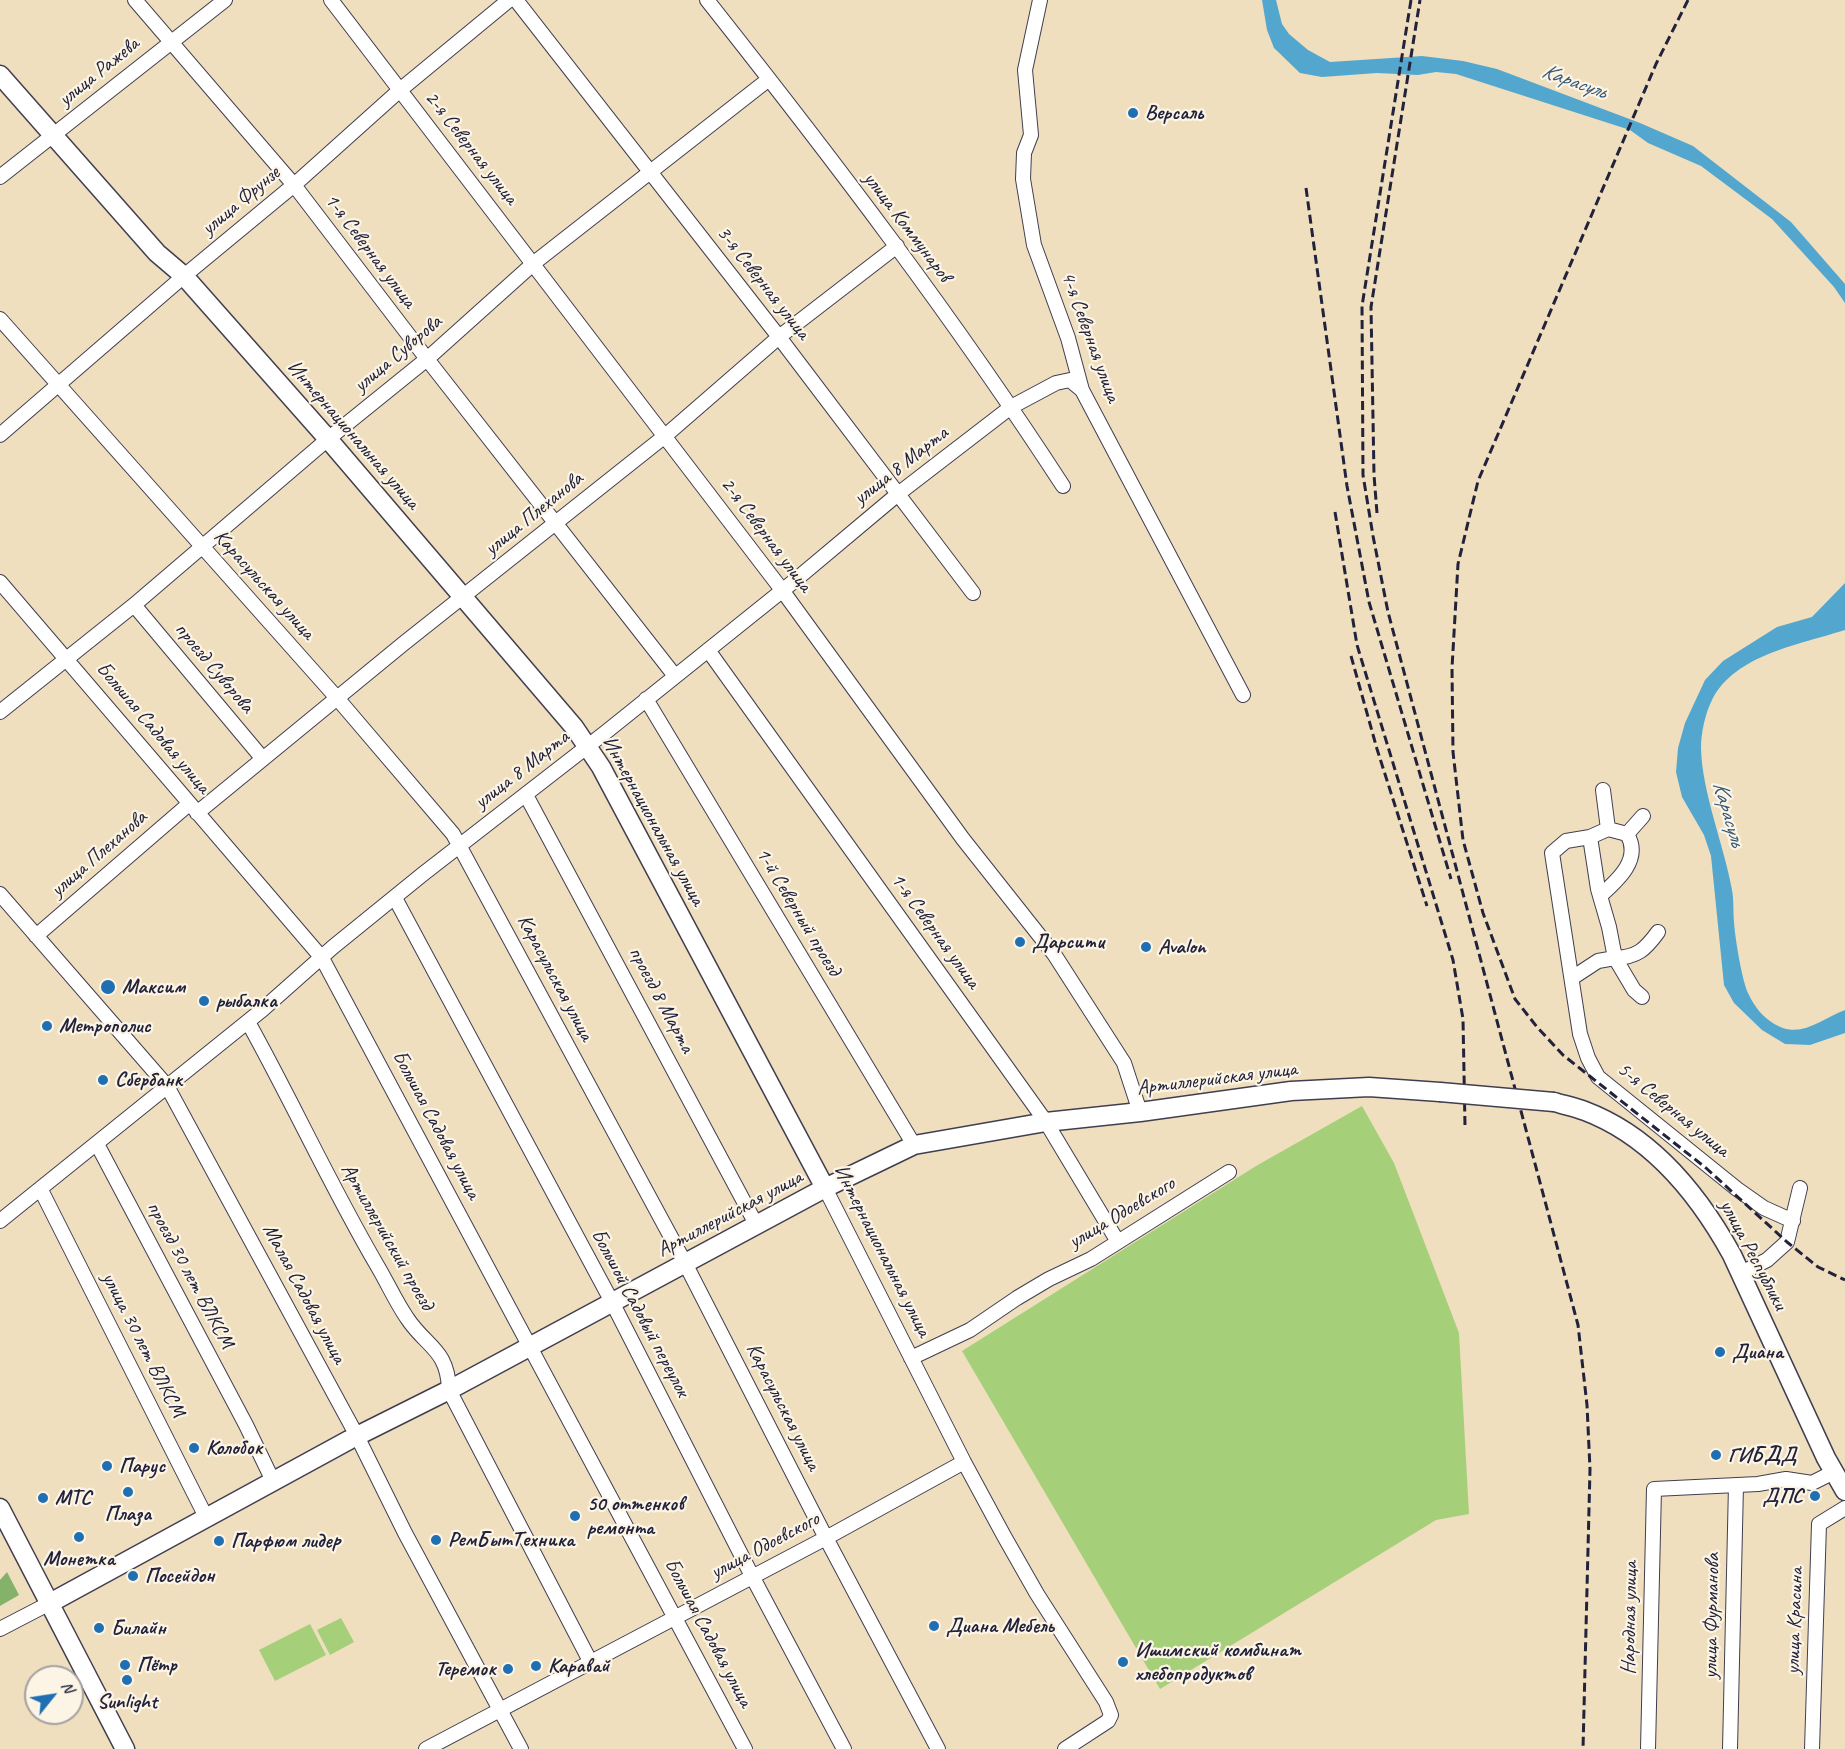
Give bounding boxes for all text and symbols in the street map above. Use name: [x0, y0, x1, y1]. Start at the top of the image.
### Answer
street label: улица Ражева: [54, 32, 144, 112]
water label: Карасуль: [1538, 58, 1610, 106]
street label: 2-я Северная улица: [419, 86, 523, 210]
place label: Версаль: [1145, 100, 1203, 126]
marker: Версаль: [1126, 106, 1140, 120]
street label: улица Фрунзе: [197, 161, 285, 241]
street label: улица Коммунаров: [857, 167, 957, 287]
street label: 1-я Северная улица: [319, 189, 421, 313]
street label: 3-я Северная улица: [711, 221, 815, 345]
street label: 4-я Северная улица: [1055, 268, 1125, 406]
street label: улица Суворова: [349, 310, 447, 398]
street label: Интернациональная улица: [281, 355, 425, 515]
street label: улица 8 Марта: [849, 421, 953, 511]
street label: улица Плеханова: [480, 467, 588, 561]
street label: 2-я Северная улица: [715, 473, 817, 597]
street label: Карасульская улица: [208, 525, 320, 645]
street label: проезд Суворова: [169, 617, 259, 719]
street label: Большая Садовая улица: [90, 657, 216, 799]
street label: улица 8 Марта: [470, 725, 574, 815]
street label: Интернациональная улица: [596, 732, 710, 910]
water label: Карасуль: [1706, 778, 1750, 850]
street label: улица Плеханова: [46, 805, 152, 903]
street label: 1-й Северный проезд: [750, 843, 846, 981]
street label: 1-я Северная улица: [884, 868, 986, 994]
street label: Карасульская улица: [511, 911, 599, 1045]
place label: Дарсити: [1032, 929, 1104, 955]
place label: Avalon: [1158, 934, 1206, 960]
marker: Дарсити: [1013, 935, 1027, 949]
marker: Avalon: [1139, 940, 1153, 954]
street label: проезд 8 Марта: [622, 943, 700, 1057]
place label: Максим: [122, 974, 185, 1000]
marker: Максим: [99, 978, 117, 996]
place label: рыбалка: [216, 988, 277, 1014]
marker: рыбалка: [197, 994, 211, 1008]
place label: Метрополис: [59, 1013, 151, 1039]
marker: Метрополис: [40, 1019, 54, 1033]
street label: Большая Садовая улица: [386, 1046, 486, 1204]
street label: Артиллерийская улица: [1135, 1057, 1299, 1101]
street label: 5-я Северная улица: [1612, 1057, 1734, 1163]
place label: Сбербанк: [115, 1067, 182, 1093]
marker: Сбербанк: [96, 1073, 110, 1087]
street label: Артиллерийский проезд: [335, 1159, 439, 1315]
street label: Интернациональная улица: [828, 1161, 936, 1341]
street label: Артиллерийская улица: [653, 1165, 807, 1263]
street label: улица Одоевского: [1064, 1171, 1180, 1255]
street label: улица Республики: [1713, 1196, 1793, 1314]
street label: проезд 30 лет ВЛКСМ: [141, 1197, 239, 1353]
street label: Малая Садовая улица: [257, 1220, 351, 1368]
street label: Большой Садовый переулок: [585, 1225, 695, 1401]
street label: улица 30 лет ВЛКСМ: [96, 1268, 190, 1422]
street label: Карасульская улица: [740, 1339, 826, 1475]
place label: Диана: [1732, 1339, 1783, 1365]
marker: Диана: [1713, 1345, 1727, 1359]
place label: Колобок: [206, 1435, 263, 1461]
marker: Колобок: [187, 1441, 201, 1455]
place label: ГИБДД: [1728, 1442, 1796, 1468]
marker: ГИБДД: [1709, 1448, 1723, 1462]
place label: Парус: [119, 1453, 165, 1479]
marker: Парус: [100, 1459, 114, 1473]
place label: ДПС: [1763, 1483, 1803, 1509]
place label: МТС: [55, 1485, 91, 1511]
marker: Плаза: [121, 1485, 135, 1499]
marker: ДПС: [1808, 1489, 1822, 1503]
marker: МТС: [36, 1491, 50, 1505]
place label: 50 оттенков ремонта: [587, 1491, 684, 1541]
place label: Плаза: [105, 1501, 151, 1527]
street label: улица Одоевского: [706, 1507, 824, 1585]
marker: 50 оттенков ремонта: [568, 1509, 582, 1523]
place label: РемБытТехника: [448, 1527, 574, 1553]
place label: Парфюм лидер: [231, 1528, 341, 1554]
marker: Монетка: [72, 1530, 86, 1544]
marker: РемБытТехника: [429, 1533, 443, 1547]
marker: Парфюм лидер: [212, 1534, 226, 1548]
place label: Монетка: [43, 1546, 115, 1572]
street label: улица Фурманова: [1698, 1553, 1726, 1679]
street label: Большая Садовая улица: [658, 1554, 758, 1712]
street label: Народная улица: [1616, 1561, 1644, 1675]
place label: Посейдон: [145, 1563, 214, 1589]
street label: улица Красина: [1781, 1567, 1809, 1675]
marker: Посейдон: [126, 1569, 140, 1583]
place label: Диана Мебель: [946, 1613, 1054, 1639]
place label: Билайн: [111, 1615, 166, 1641]
marker: Диана Мебель: [927, 1619, 941, 1633]
marker: Билайн: [92, 1621, 106, 1635]
place label: Ишимский комбинат хлебопродуктов: [1135, 1637, 1301, 1687]
place label: Пётр: [137, 1652, 177, 1678]
place label: Каравай: [548, 1653, 609, 1679]
marker: Ишимский комбинат хлебопродуктов: [1116, 1655, 1130, 1669]
place label: Теремок: [435, 1656, 496, 1682]
marker: Пётр: [118, 1658, 132, 1672]
marker: Каравай: [529, 1659, 543, 1673]
marker: Теремок: [501, 1662, 515, 1676]
north arrow: [24, 1665, 84, 1725]
marker: Sunlight: [120, 1673, 134, 1687]
text: N: [57, 1678, 79, 1696]
place label: Sunlight: [97, 1689, 157, 1715]

